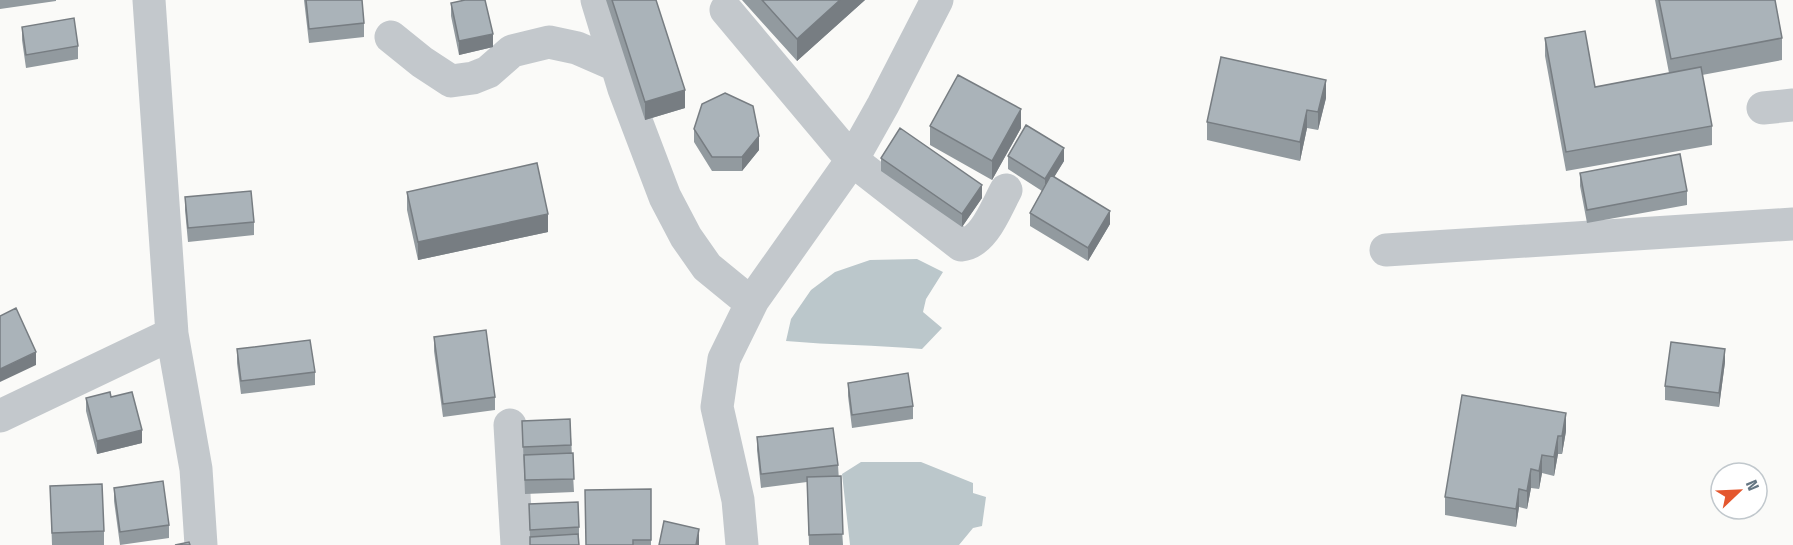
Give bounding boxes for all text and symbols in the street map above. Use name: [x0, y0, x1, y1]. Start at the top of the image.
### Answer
north arrow: [1709, 461, 1769, 521]
text: N: [1742, 477, 1763, 493]

